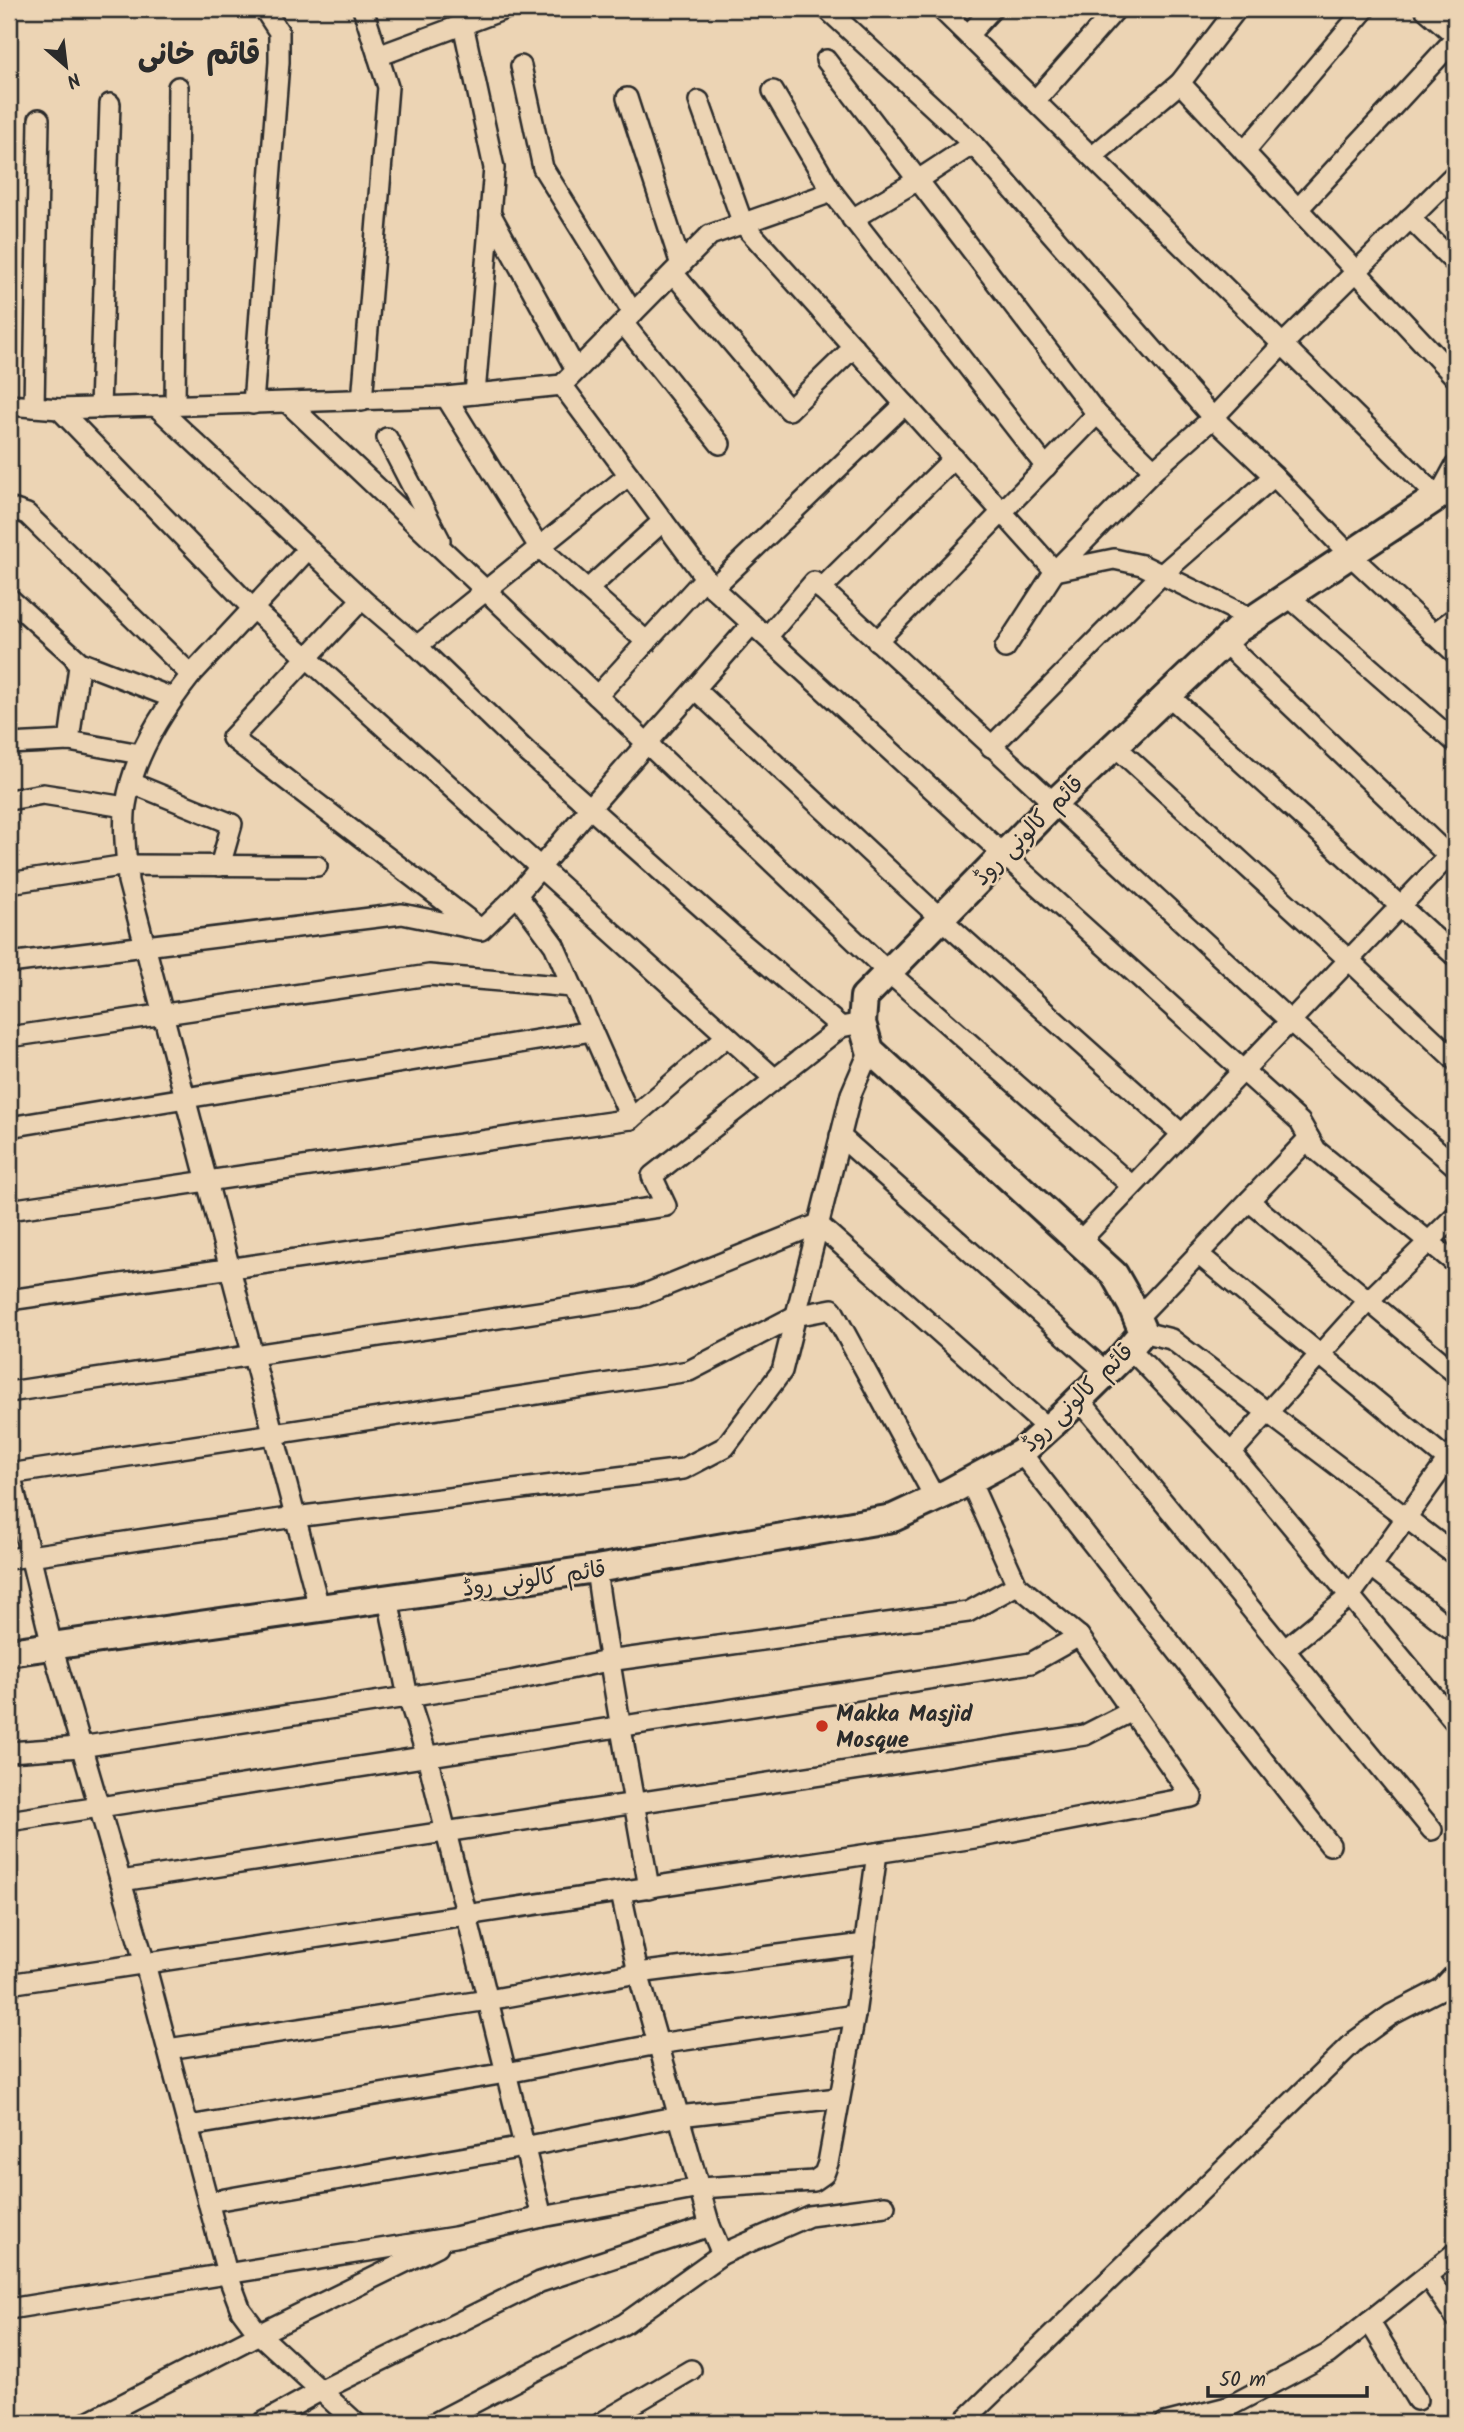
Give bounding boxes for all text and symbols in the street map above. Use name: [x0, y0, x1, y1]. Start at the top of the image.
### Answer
north arrow: [32, 32, 102, 102]
district label: قائم خانى: [138, 32, 260, 80]
text: N: [61, 63, 85, 95]
street label: قائم کالونی روڈ: [966, 768, 1093, 895]
street label: قائم کالونی روڈ: [1014, 1335, 1143, 1462]
street label: قائم کالونی روڈ: [460, 1552, 608, 1608]
place label: Makka Masjid Mosque: [836, 1697, 973, 1759]
marker: Makka Masjid Mosque: [814, 1718, 830, 1734]
scale bar: [1208, 2355, 1368, 2399]
text: 50 m: [1219, 2364, 1266, 2397]

